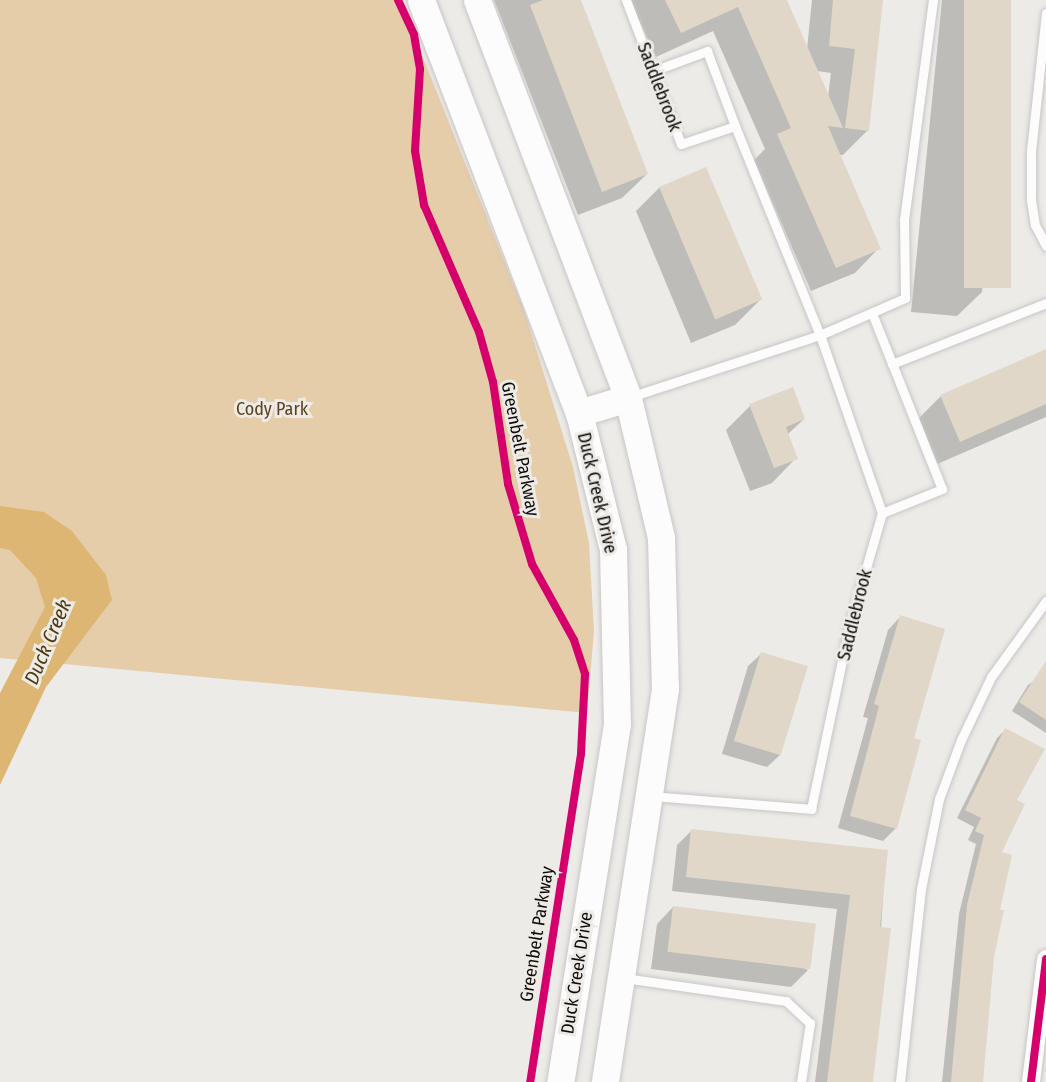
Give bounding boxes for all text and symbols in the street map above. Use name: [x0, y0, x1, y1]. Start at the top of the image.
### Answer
street label: Saddlebrook: [632, 40, 686, 134]
street label: Greenbelt Parkway: [496, 380, 544, 518]
park label: Cody Park: [236, 398, 308, 420]
street label: Duck Creek Drive: [573, 430, 621, 556]
street label: Saddlebrook: [833, 567, 877, 663]
water label: Duck Creek: [19, 596, 77, 688]
street label: Greenbelt Parkway: [516, 865, 558, 1003]
street label: Duck Creek Drive: [557, 910, 597, 1036]

